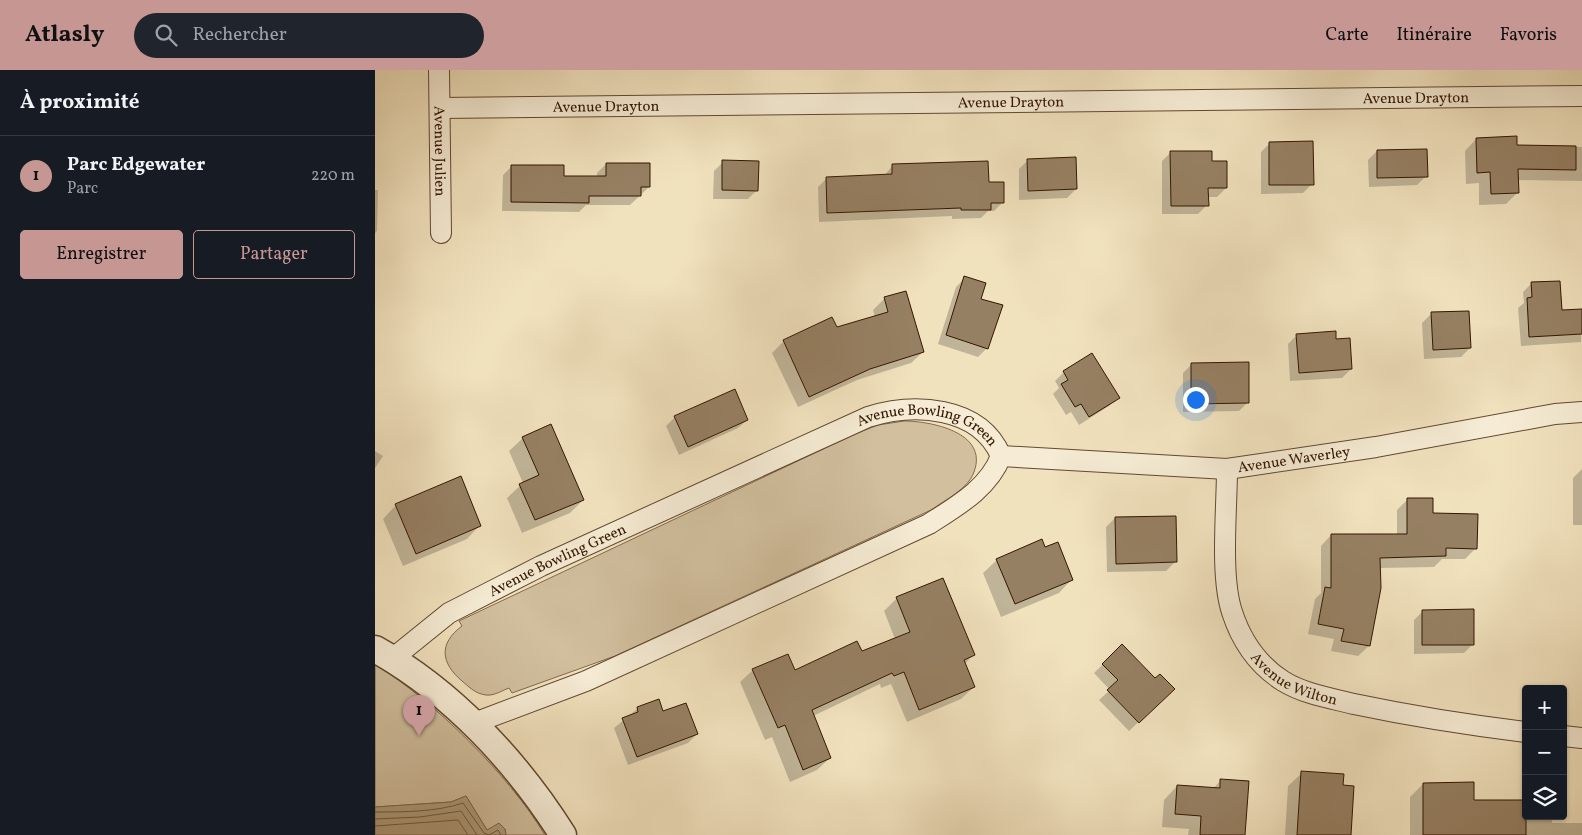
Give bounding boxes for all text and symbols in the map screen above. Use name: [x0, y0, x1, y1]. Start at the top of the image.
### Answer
search box: [134, 13, 484, 58]
text: Atlasly: [25, 18, 104, 52]
icon: search: [152, 21, 180, 49]
text: Rechercher: [192, 22, 287, 48]
text: Carte: [1325, 23, 1368, 48]
text: Itinéraire: [1396, 23, 1472, 48]
text: Favoris: [1500, 23, 1557, 48]
text: À proximité: [20, 88, 139, 117]
street label: Avenue Drayton: [1363, 88, 1469, 110]
street label: Avenue Drayton: [958, 92, 1064, 115]
street label: Avenue Drayton: [553, 97, 659, 119]
street label: Avenue Julien: [427, 106, 450, 197]
text: Parc Edgewater: [67, 152, 205, 178]
text: 1: [33, 165, 39, 187]
text: 220 m: [311, 165, 355, 187]
text: Parc: [67, 178, 98, 200]
button: Enregistrer: [20, 230, 183, 279]
button: Partager: [193, 230, 355, 279]
your location: [1183, 387, 1209, 413]
street label: Avenue Bowling Green: [853, 400, 1002, 451]
street label: Avenue Waverley: [1236, 442, 1352, 479]
street label: Avenue Bowling Green: [486, 519, 630, 603]
street label: Avenue Wilton: [1245, 648, 1339, 712]
map controls: [1522, 685, 1567, 820]
button: +: [1522, 685, 1567, 730]
pin: 1: [403, 695, 435, 736]
button: −: [1522, 730, 1567, 775]
button: layers: [1522, 775, 1567, 820]

